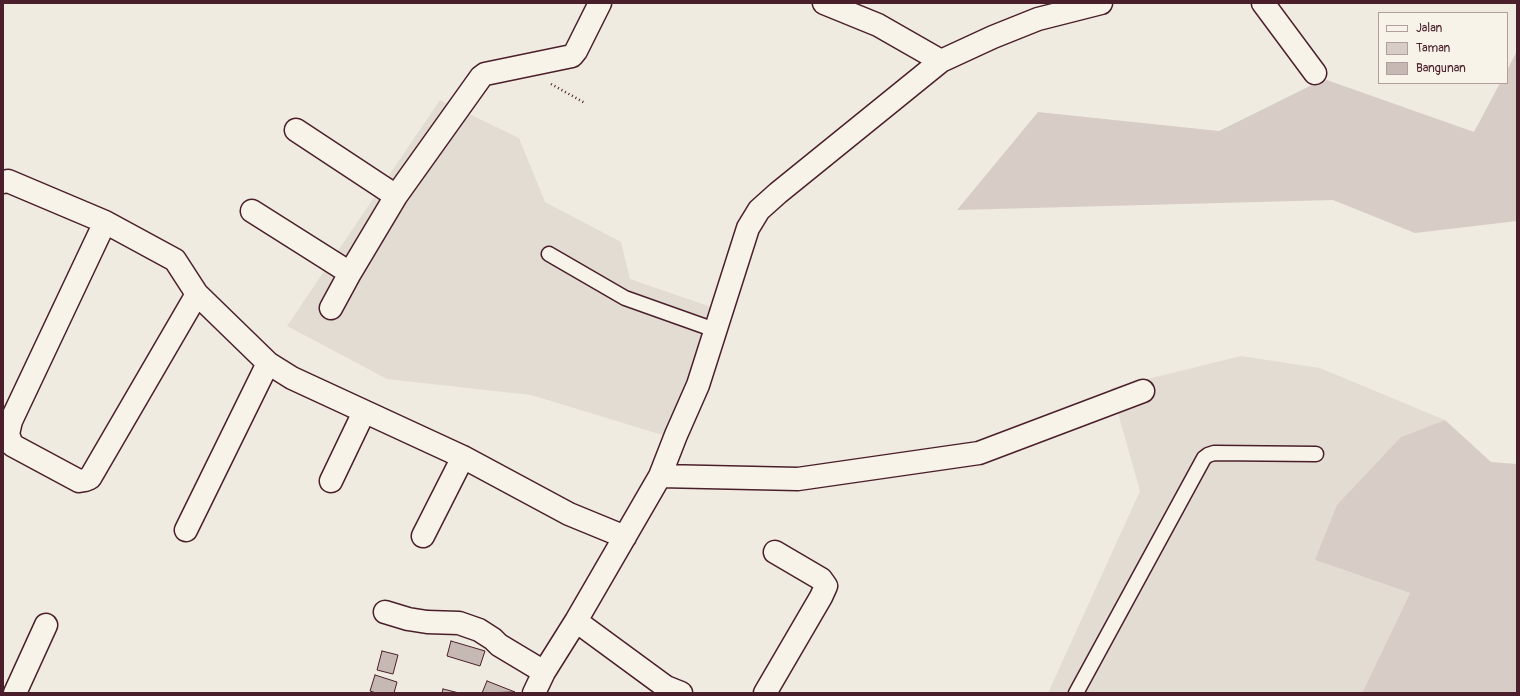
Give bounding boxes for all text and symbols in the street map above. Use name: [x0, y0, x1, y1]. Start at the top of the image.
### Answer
legend: [1378, 12, 1508, 84]
text: Jalan: [1416, 21, 1442, 36]
text: Taman: [1416, 41, 1450, 56]
text: Bangunan: [1416, 61, 1466, 76]

